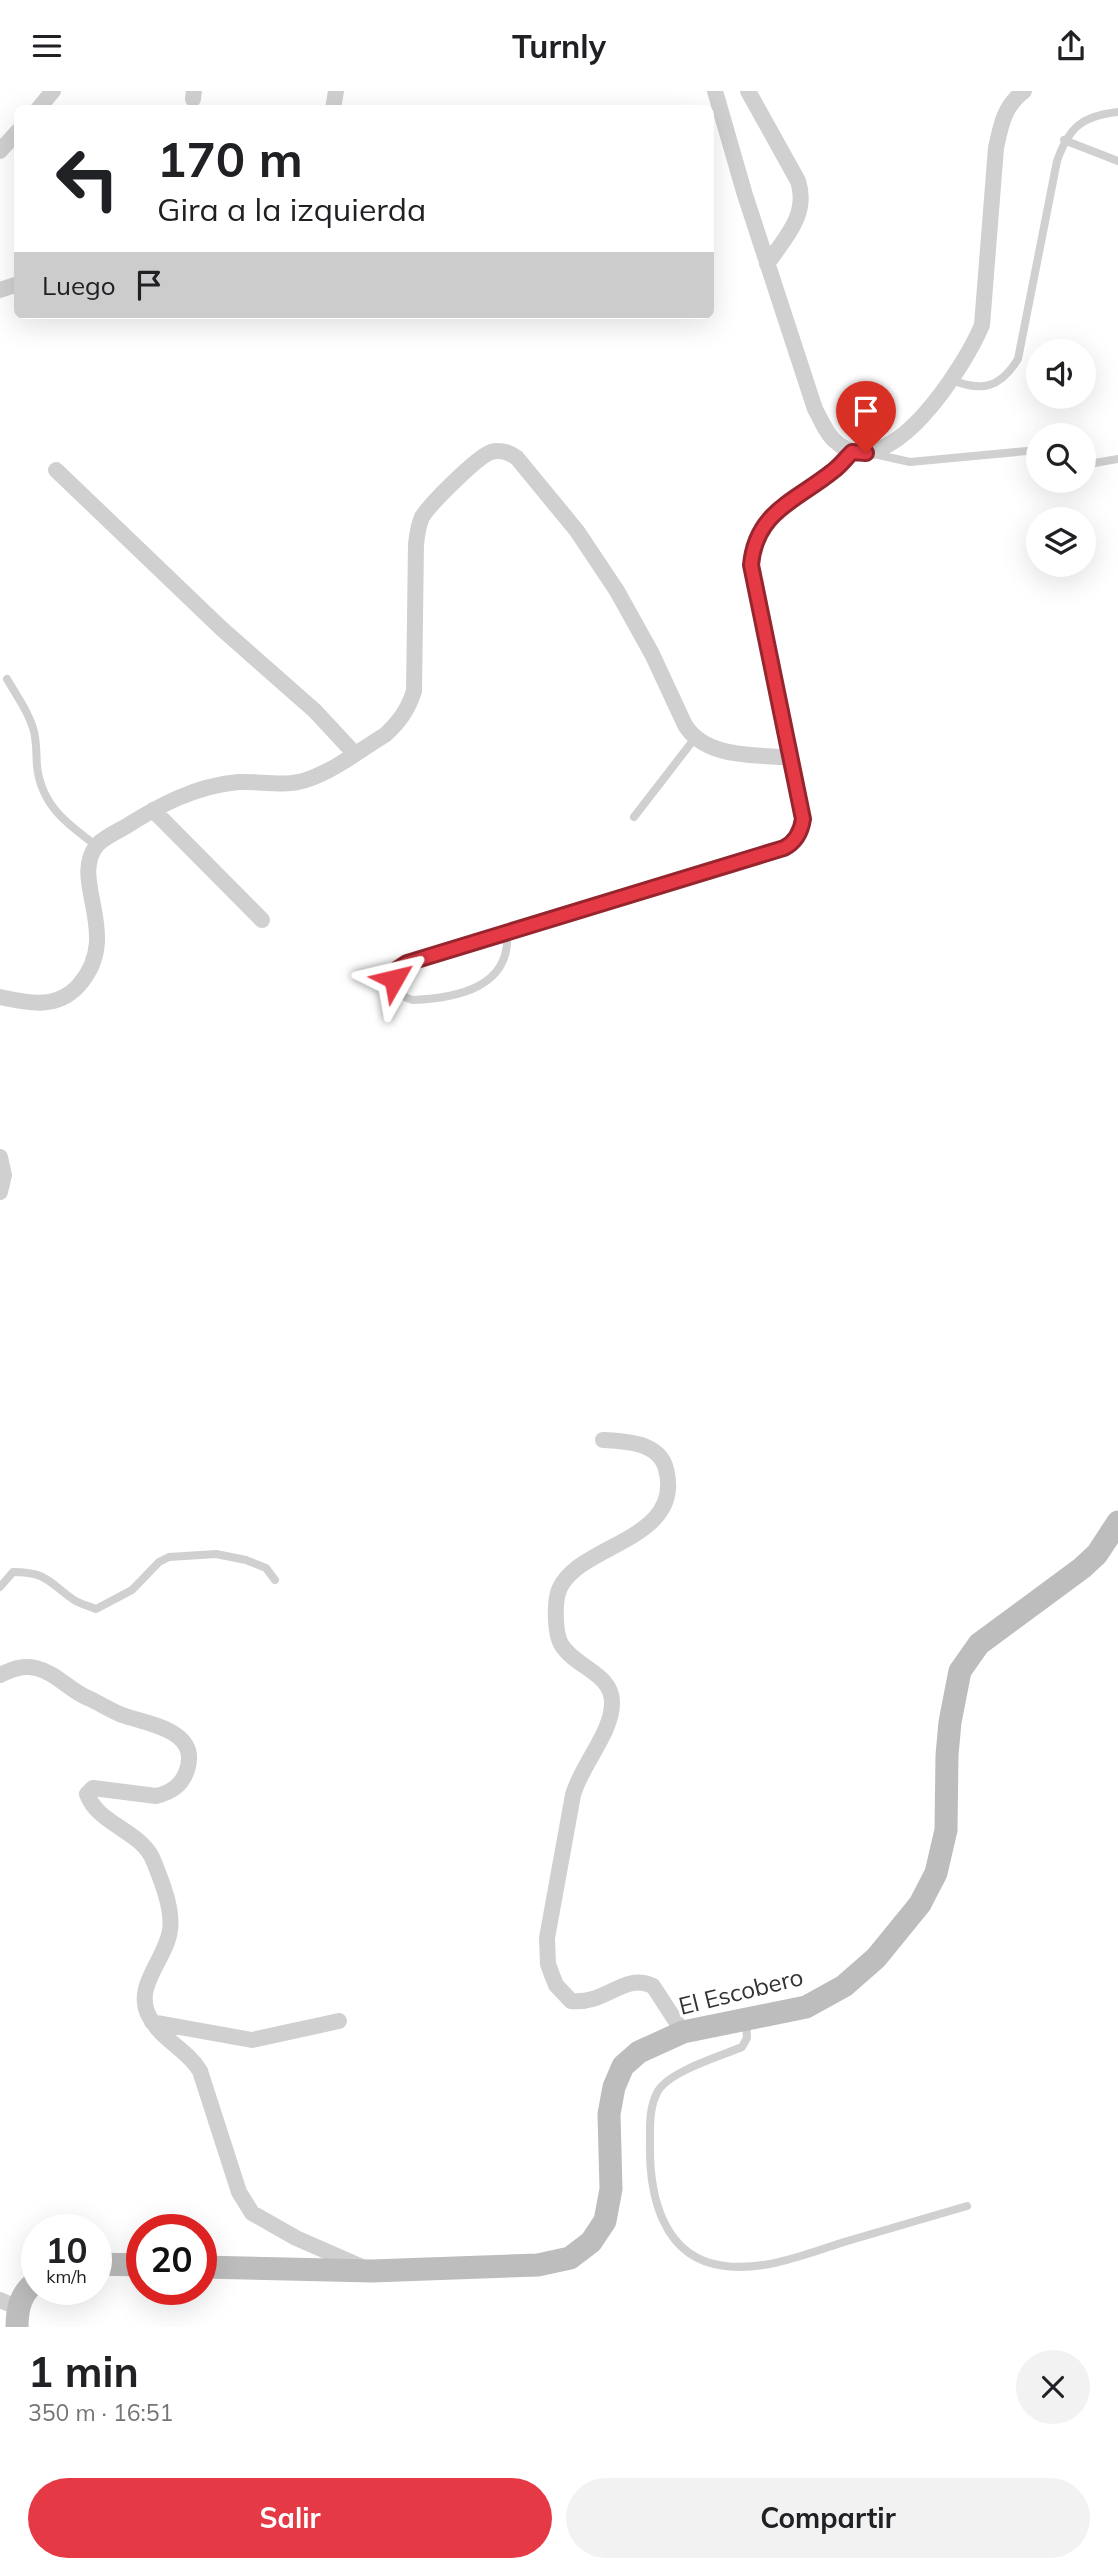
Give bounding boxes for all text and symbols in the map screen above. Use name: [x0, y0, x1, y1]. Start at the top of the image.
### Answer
text: Turnly: [512, 26, 606, 66]
icon: menu: [28, 27, 66, 65]
icon: share: [1052, 27, 1090, 65]
text: 170 m: [157, 128, 303, 189]
icon: left: [42, 133, 133, 224]
text: Gira a la izquierda: [157, 189, 426, 229]
icon: arrive: [130, 266, 168, 304]
text: Luego: [42, 269, 116, 302]
map controls: [1026, 339, 1096, 577]
button: sound: [1026, 339, 1096, 409]
pin: [836, 381, 896, 453]
icon: arrive: [847, 392, 885, 430]
button: search: [1026, 423, 1096, 493]
button: layers: [1026, 507, 1096, 577]
position arrow: [357, 942, 431, 1016]
street label: El Escobero: [676, 1961, 806, 2021]
speed limit sign: 20: [126, 2214, 217, 2305]
text: 10: [45, 2228, 88, 2272]
text: km/h: [46, 2265, 87, 2288]
text: 1 min: [28, 2345, 139, 2398]
button: close: [1016, 2350, 1090, 2424]
text: 350 m · 16:51: [28, 2398, 173, 2427]
button: Salir: [28, 2478, 552, 2558]
button: Compartir: [566, 2478, 1090, 2558]

